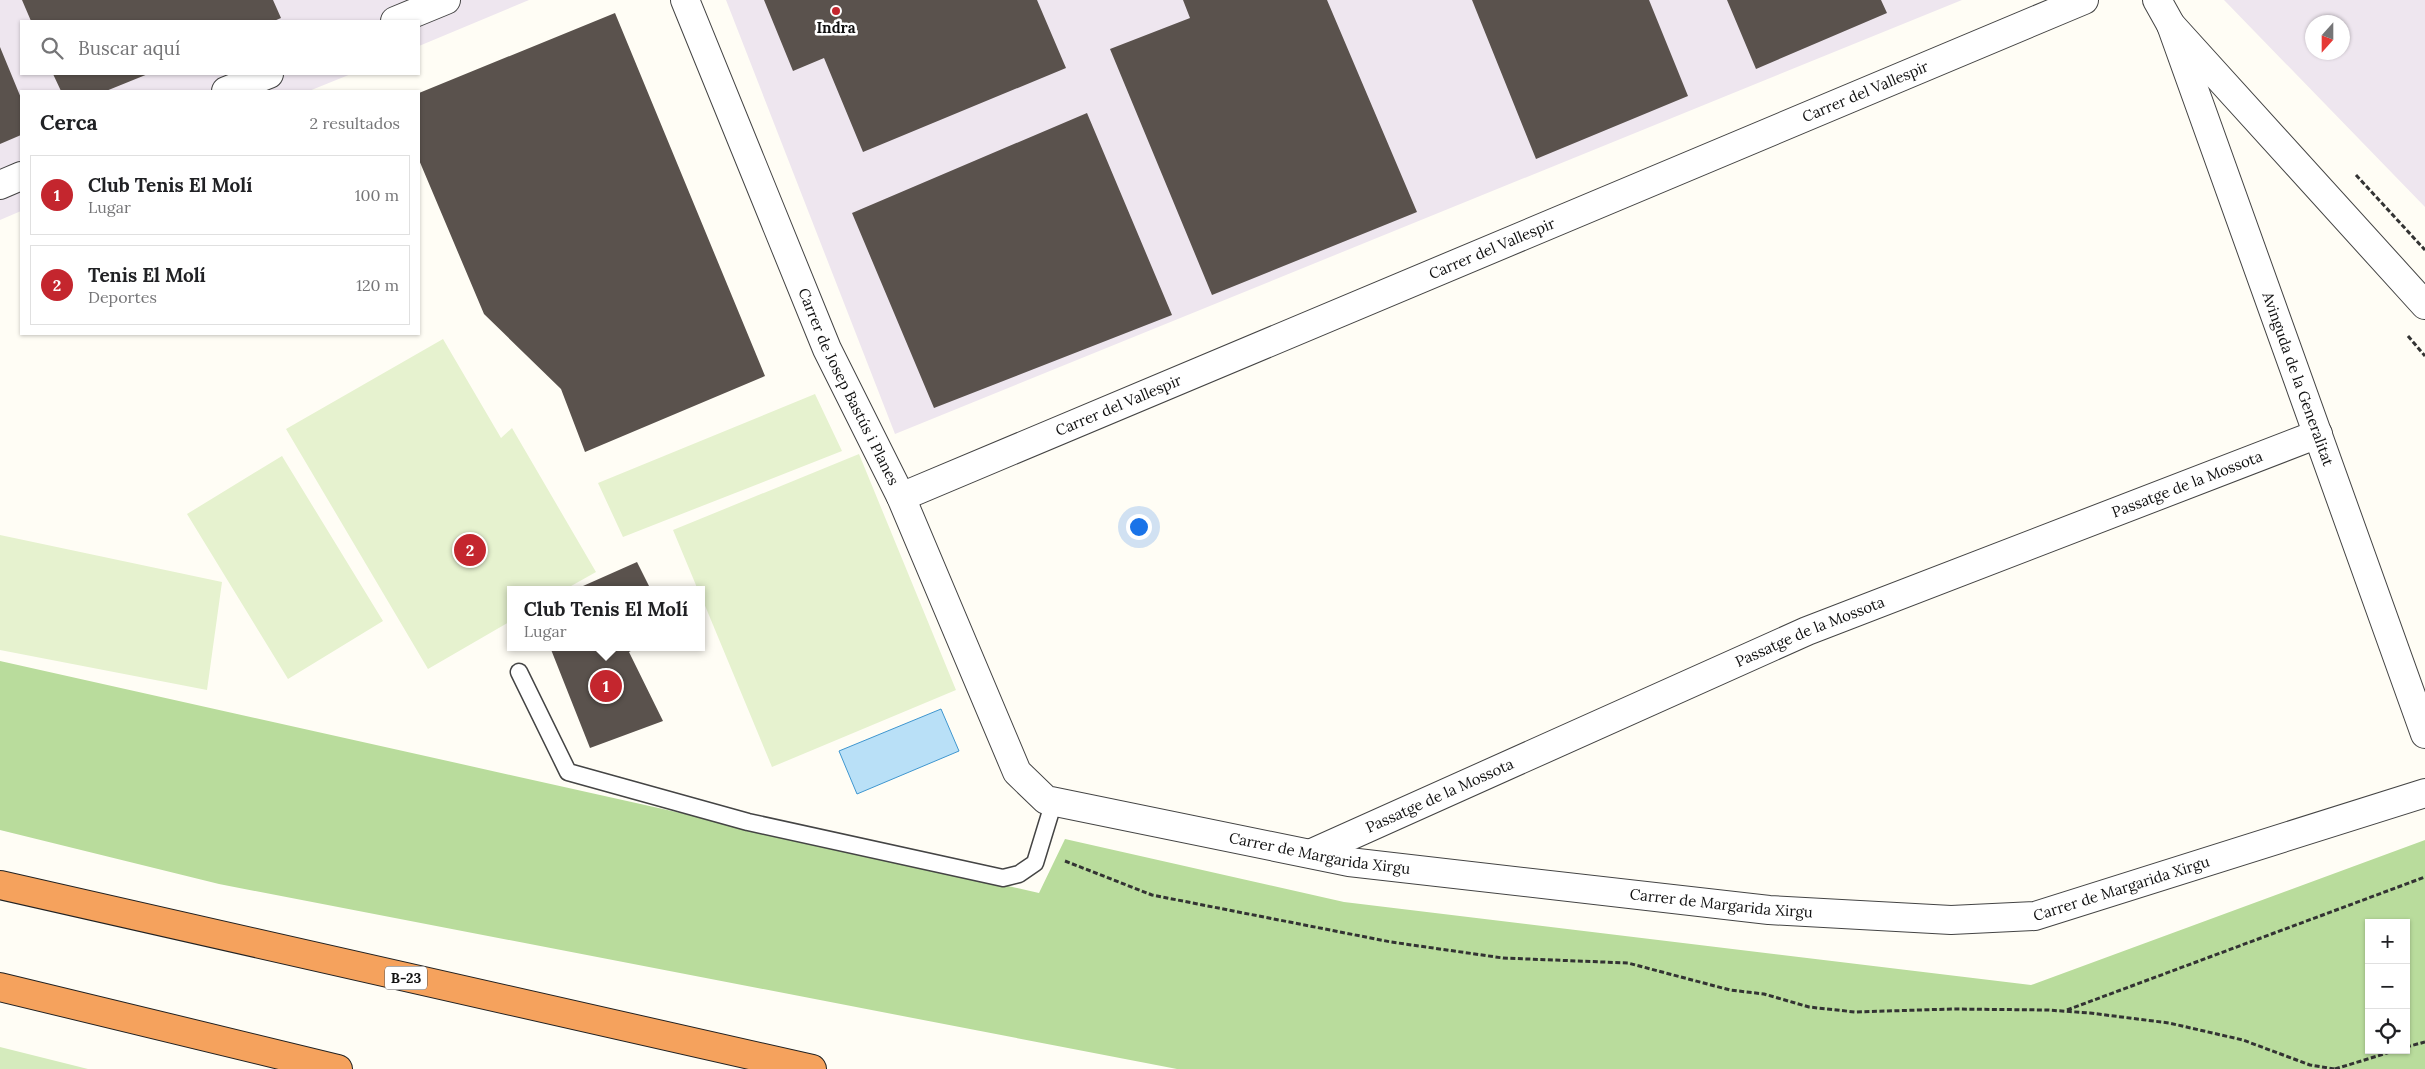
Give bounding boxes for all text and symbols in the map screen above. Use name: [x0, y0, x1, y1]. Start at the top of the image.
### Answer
marker: Indra: [830, 5, 842, 17]
north arrow: [2305, 15, 2350, 60]
place label: Indra: [816, 18, 856, 37]
search box: [20, 20, 420, 75]
icon: search: [38, 34, 66, 62]
text: Buscar aquí: [78, 36, 180, 60]
street label: Carrer del Vallespir: [1799, 56, 1932, 126]
text: Cerca: [40, 109, 98, 136]
text: 2 resultados: [310, 113, 400, 133]
text: Club Tenis El Molí: [88, 173, 252, 197]
text: 1: [54, 185, 60, 205]
text: 100 m: [355, 185, 399, 205]
text: Lugar: [88, 197, 131, 217]
street label: Carrer del Vallespir: [1426, 213, 1558, 283]
text: Tenis El Molí: [88, 263, 206, 287]
text: 2: [53, 275, 61, 295]
text: 120 m: [356, 275, 399, 295]
street label: Carrer de Josep Bastús i Planes: [794, 285, 904, 488]
text: Deportes: [88, 287, 157, 307]
street label: Avinguda de la Generalitat: [2258, 288, 2338, 469]
street label: Carrer del Vallespir: [1052, 370, 1185, 440]
street label: Passatge de la Mossota: [2109, 446, 2265, 522]
your location: [1126, 514, 1152, 540]
pin: 2: [454, 531, 486, 569]
popup: [507, 586, 705, 651]
street label: Passatge de la Mossota: [1732, 592, 1887, 671]
text: Club Tenis El Molí: [524, 597, 688, 621]
text: Lugar: [524, 621, 567, 641]
pin: 1: [590, 667, 622, 705]
street label: Passatge de la Mossota: [1363, 754, 1517, 837]
street label: Carrer de Margarida Xirgu: [1227, 828, 1411, 878]
street label: Carrer de Margarida Xirgu: [2031, 852, 2212, 925]
street label: Carrer de Margarida Xirgu: [1629, 884, 1813, 921]
map controls: [2365, 919, 2410, 1054]
button: +: [2365, 919, 2410, 964]
button: −: [2365, 964, 2410, 1009]
road number: B-23: [385, 966, 427, 990]
button: locate: [2365, 1009, 2410, 1054]

